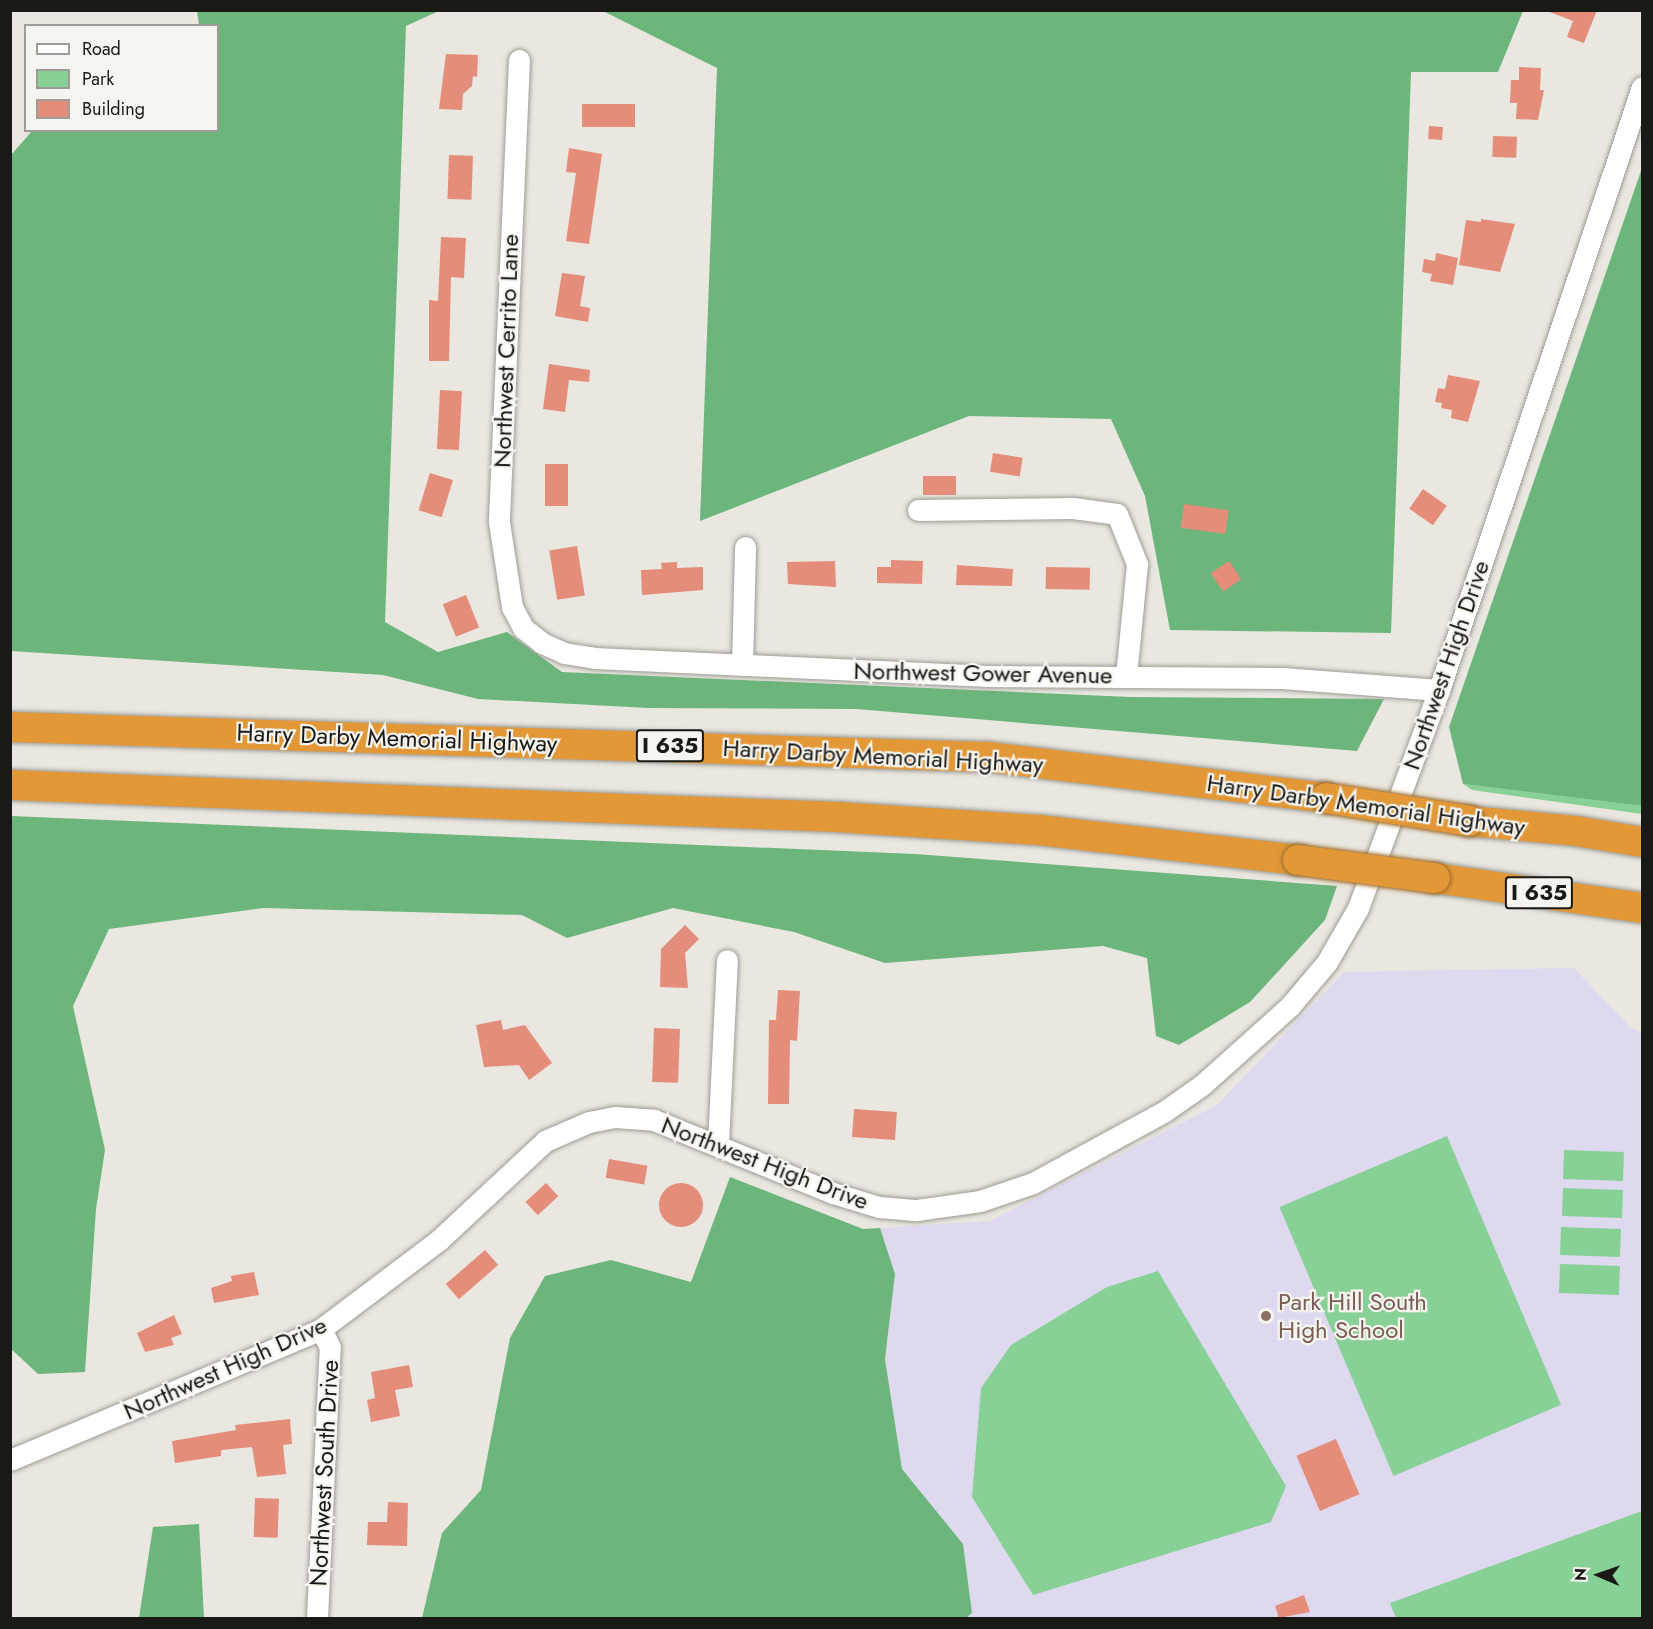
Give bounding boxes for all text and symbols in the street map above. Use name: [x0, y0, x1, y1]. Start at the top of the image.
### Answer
legend: [24, 24, 219, 132]
text: Road: [82, 36, 121, 62]
text: Park: [82, 66, 114, 92]
text: Building: [82, 96, 145, 122]
street label: Northwest Cerrito Lane: [488, 234, 524, 468]
street label: Northwest High Drive: [1397, 557, 1495, 773]
street label: Northwest Gower Avenue: [853, 656, 1113, 690]
street label: Harry Darby Memorial Highway: [236, 718, 558, 758]
road number: I 635: [636, 727, 704, 765]
street label: Harry Darby Memorial Highway: [722, 733, 1044, 779]
street label: Harry Darby Memorial Highway: [1205, 768, 1527, 842]
road number: I 635: [1504, 874, 1574, 912]
street label: Northwest High Drive: [657, 1110, 873, 1216]
place label: Park Hill South High School: [1278, 1288, 1427, 1344]
marker: Park Hill South High School: [1259, 1309, 1273, 1323]
street label: Northwest High Drive: [119, 1310, 331, 1426]
street label: Northwest South Drive: [304, 1359, 344, 1587]
north arrow: [1569, 1545, 1629, 1605]
text: N: [1569, 1568, 1592, 1581]

